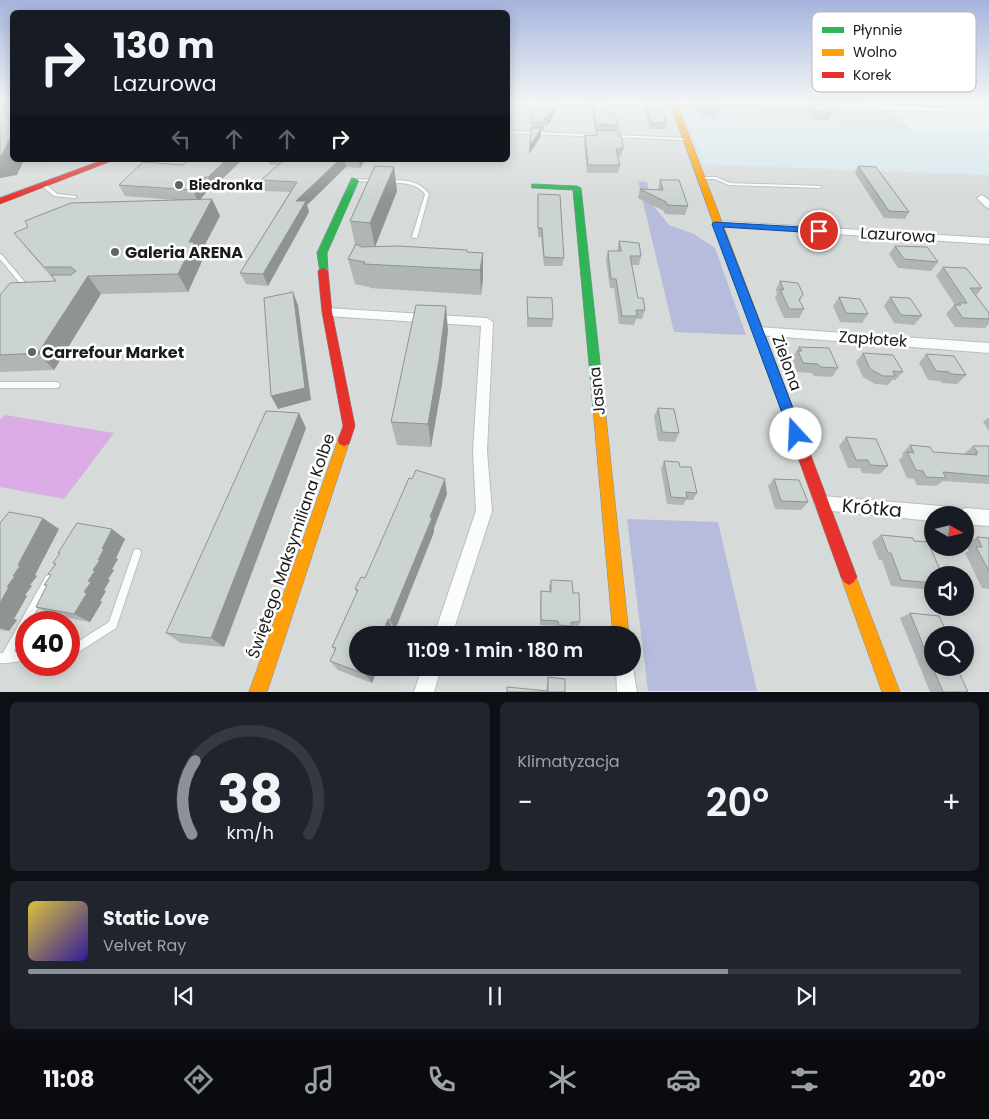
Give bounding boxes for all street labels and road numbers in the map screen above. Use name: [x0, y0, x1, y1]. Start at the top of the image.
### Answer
street label: Lazurowa: [860, 222, 936, 248]
street label: Zapłotek: [838, 325, 909, 353]
street label: Zielona: [766, 332, 808, 394]
street label: Jasna: [583, 366, 611, 416]
street label: Świętego Maksymiliana Kolbe: [242, 430, 340, 662]
street label: Krótka: [841, 492, 903, 524]

